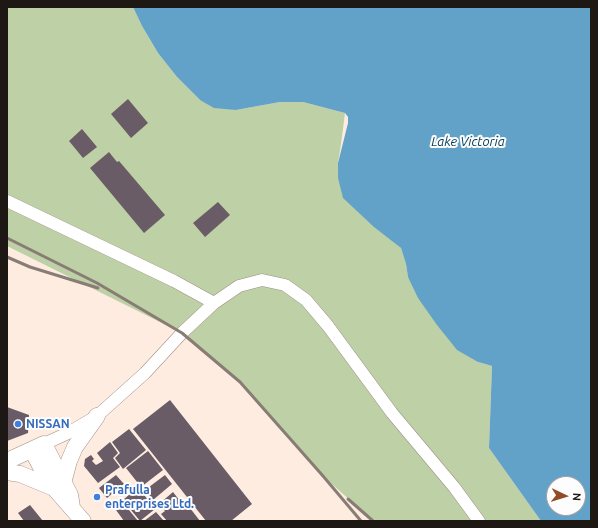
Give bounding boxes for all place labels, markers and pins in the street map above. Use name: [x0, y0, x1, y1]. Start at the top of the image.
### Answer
place label: NISSAN: [26, 417, 70, 431]
marker: NISSAN: [13, 419, 23, 429]
place label: Prafulla enterprises Ltd.: [105, 483, 194, 511]
marker: Prafulla enterprises Ltd.: [92, 492, 102, 502]

